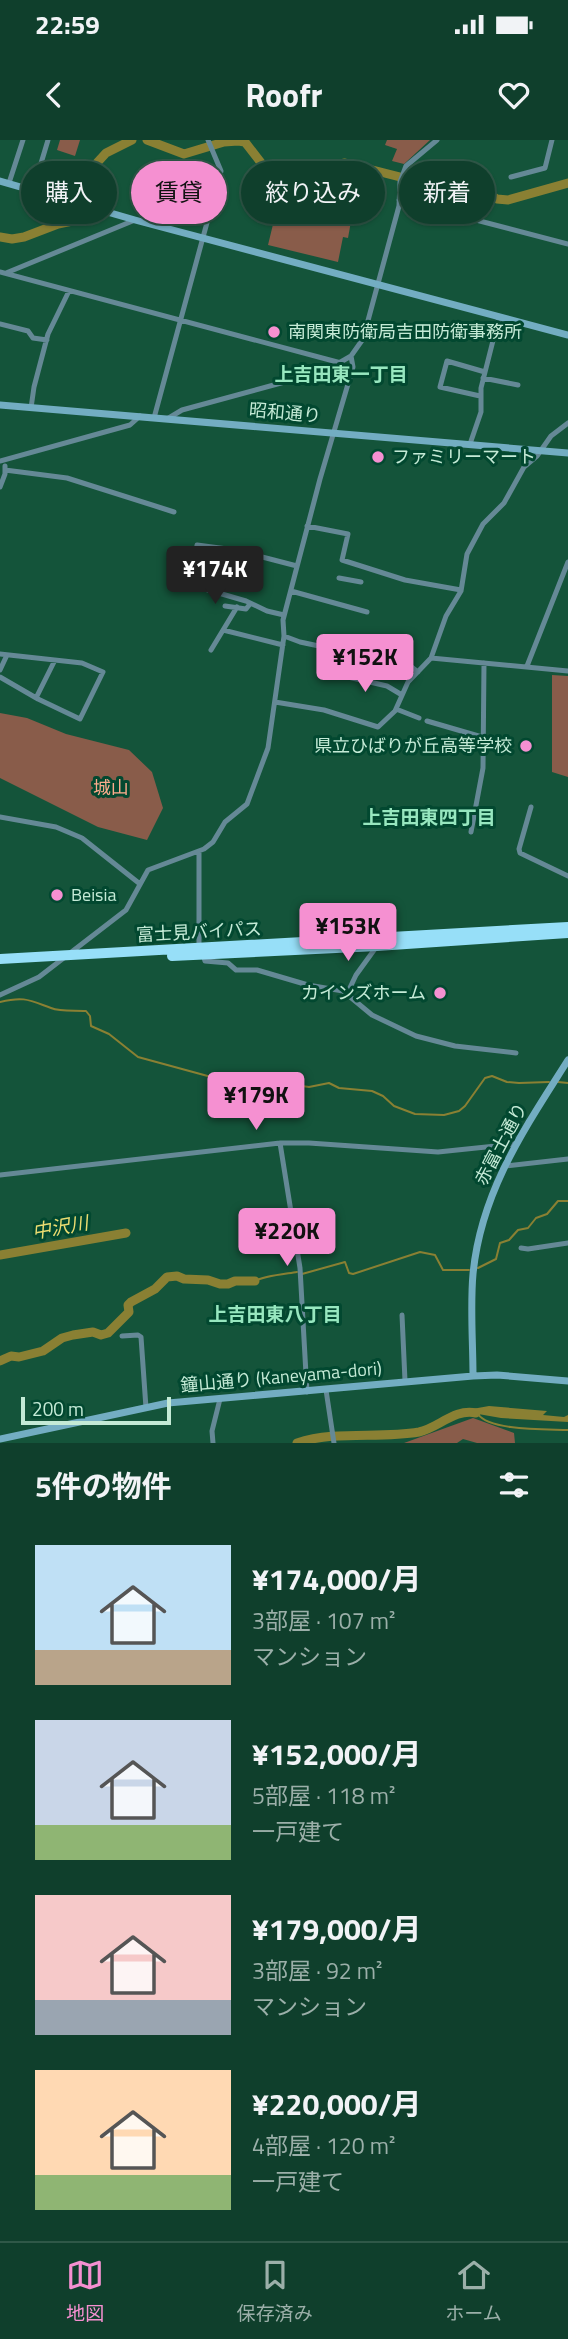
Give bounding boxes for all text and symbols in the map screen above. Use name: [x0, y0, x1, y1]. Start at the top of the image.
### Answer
text: 22:59: [35, 5, 100, 44]
text: Roofr: [246, 71, 322, 119]
icon: back: [35, 76, 73, 114]
icon: heart: [495, 76, 533, 114]
chip: 購入: [21, 161, 117, 224]
chip: 賃貸: [131, 161, 227, 224]
chip: 絞り込み: [241, 161, 385, 224]
chip: 新着: [399, 161, 495, 224]
place label: 南関東防衛局吉田防衛事務所: [288, 318, 522, 345]
marker: 南関東防衛局吉田防衛事務所: [266, 324, 282, 340]
district label: 上吉田東一丁目: [274, 359, 408, 388]
street label: 昭和通り: [248, 396, 322, 429]
place label: ファミリーマート: [392, 443, 536, 470]
marker: ファミリーマート: [370, 449, 386, 465]
pin: ¥174K: [166, 546, 264, 606]
text: ¥174K: [182, 551, 248, 586]
pin: ¥152K: [316, 634, 414, 694]
text: ¥152K: [332, 639, 398, 674]
place label: 県立ひばりが丘高等学校: [314, 732, 512, 759]
marker: 県立ひばりが丘高等学校: [518, 738, 534, 754]
park label: 城山: [93, 774, 129, 801]
district label: 上吉田東四丁目: [362, 802, 496, 831]
place label: Beisia: [71, 881, 116, 908]
marker: Beisia: [49, 887, 65, 903]
pin: ¥153K: [299, 904, 397, 963]
text: ¥153K: [315, 908, 381, 943]
street label: 富士見バイパス: [136, 915, 262, 948]
place label: カインズホーム: [301, 979, 426, 1006]
marker: カインズホーム: [432, 985, 448, 1001]
pin: ¥179K: [207, 1072, 305, 1132]
text: ¥179K: [223, 1077, 289, 1112]
street label: 赤富士通り: [468, 1098, 534, 1190]
water label: 中沢川: [29, 1207, 92, 1246]
pin: ¥220K: [238, 1208, 336, 1268]
text: ¥220K: [254, 1213, 320, 1248]
district label: 上吉田東八丁目: [208, 1299, 342, 1328]
street label: 鐘山通り (Kaneyama-dori): [179, 1354, 383, 1399]
scale bar: [21, 1394, 172, 1426]
text: 200 m: [32, 1394, 84, 1423]
text: 5件の物件: [35, 1463, 172, 1509]
icon: filters: [495, 1466, 533, 1504]
text: ¥174,000/月: [252, 1556, 421, 1602]
icon: home: [91, 1573, 175, 1657]
text: 3部屋 · 107 m²: [252, 1603, 395, 1638]
text: マンション: [252, 1639, 367, 1674]
text: ¥152,000/月: [252, 1731, 421, 1777]
icon: home: [91, 1748, 175, 1832]
text: 5部屋 · 118 m²: [252, 1778, 395, 1813]
text: 一戸建て: [252, 1814, 344, 1849]
text: ¥179,000/月: [252, 1906, 421, 1952]
icon: home: [91, 1923, 175, 2007]
text: 3部屋 · 92 m²: [252, 1953, 382, 1988]
text: マンション: [252, 1989, 367, 2024]
text: ¥220,000/月: [252, 2081, 421, 2127]
icon: home: [91, 2098, 175, 2182]
text: 4部屋 · 120 m²: [252, 2128, 395, 2163]
text: 一戸建て: [252, 2164, 344, 2199]
tab: 地図: [66, 2256, 104, 2327]
tab: 保存済み: [237, 2256, 313, 2327]
tab: ホーム: [445, 2256, 502, 2327]

